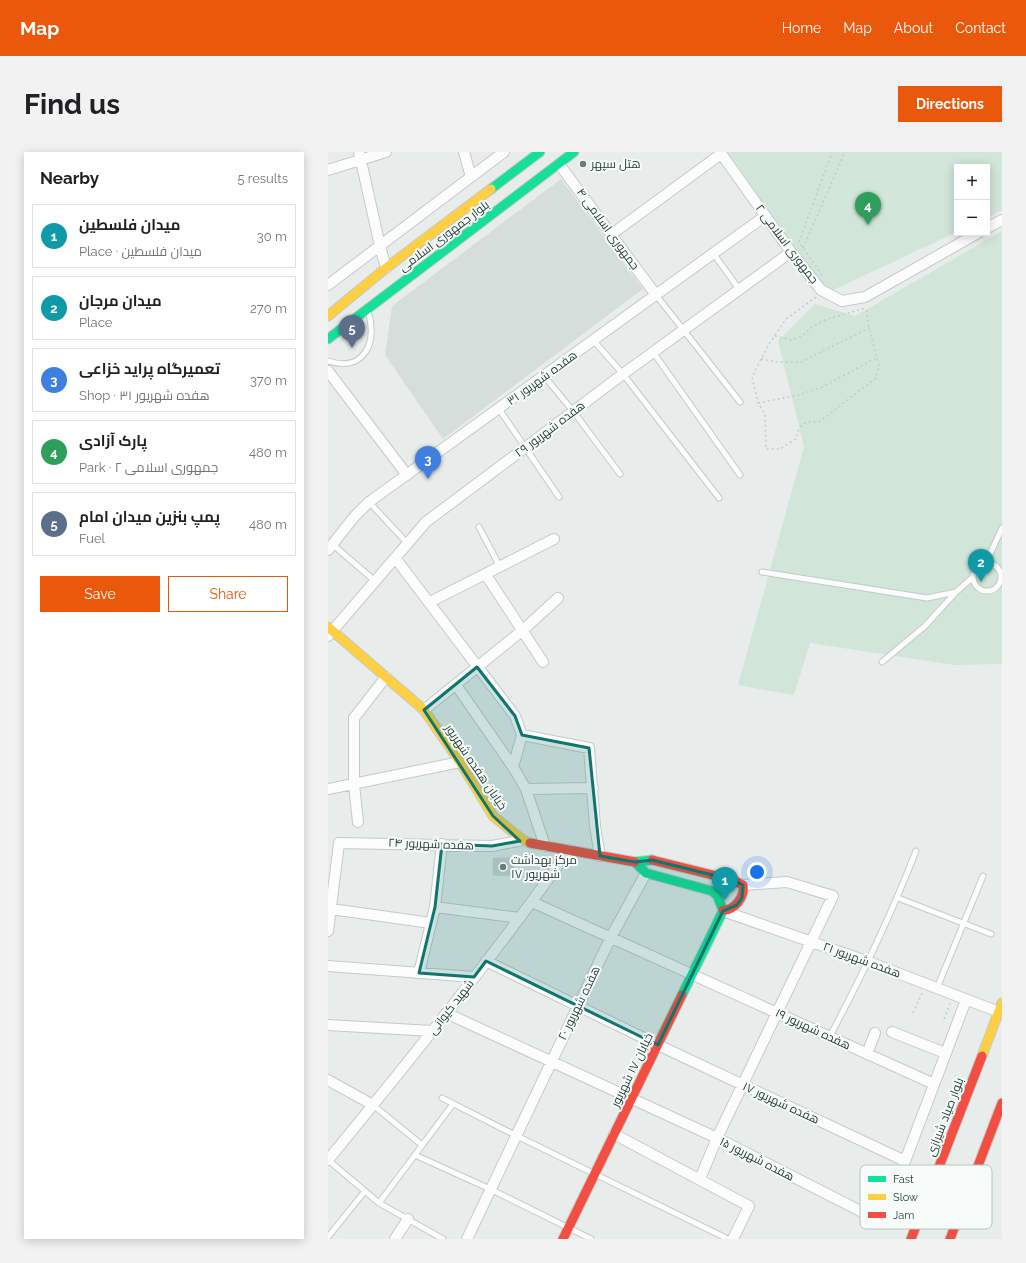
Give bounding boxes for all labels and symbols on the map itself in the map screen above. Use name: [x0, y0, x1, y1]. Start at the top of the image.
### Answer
place label: هتل سپهر: [590, 157, 641, 172]
marker: هتل سپهر: [578, 159, 588, 169]
street label: جمهوری اسلامی ۴: [574, 186, 642, 272]
pin: 4: [855, 192, 881, 225]
street label: بلوار جمهوری اسلامی: [396, 197, 492, 275]
street label: جمهوری اسلامی ۲: [753, 202, 821, 286]
pin: 5: [339, 315, 365, 348]
street label: هفده شهریور ۳۱: [504, 348, 580, 408]
street label: هفده شهریور ۲۹: [512, 398, 588, 460]
pin: 3: [415, 446, 441, 479]
pin: 2: [968, 549, 994, 582]
street label: خیابان هفده شهریور: [442, 721, 510, 812]
street label: هفده شهریور ۲۴: [388, 836, 474, 852]
place label: مرکز بهداشت ۱۷ شهریور: [511, 853, 577, 881]
marker: مرکز بهداشت ۱۷ شهریور: [498, 862, 508, 872]
your location: [747, 862, 767, 882]
pin: 1: [712, 867, 738, 900]
street label: هفده شهریور ۲۱: [821, 939, 903, 981]
street label: هفده شهریور ۲۰: [555, 964, 603, 1042]
street label: شهید کیوانی: [425, 977, 477, 1037]
street label: هفده شهریور ۱۹: [773, 1005, 853, 1053]
street label: خیابان ۱۷ شهریور: [608, 1031, 656, 1110]
street label: بلوار صیاد شیرازی: [924, 1076, 966, 1158]
street label: هفده شهریور ۱۷: [741, 1079, 821, 1127]
street label: هفده شهریور ۱۵: [717, 1134, 797, 1184]
legend: [860, 1165, 992, 1229]
text: Fast: [893, 1173, 914, 1186]
text: Slow: [893, 1191, 918, 1204]
text: Jam: [893, 1209, 914, 1222]

